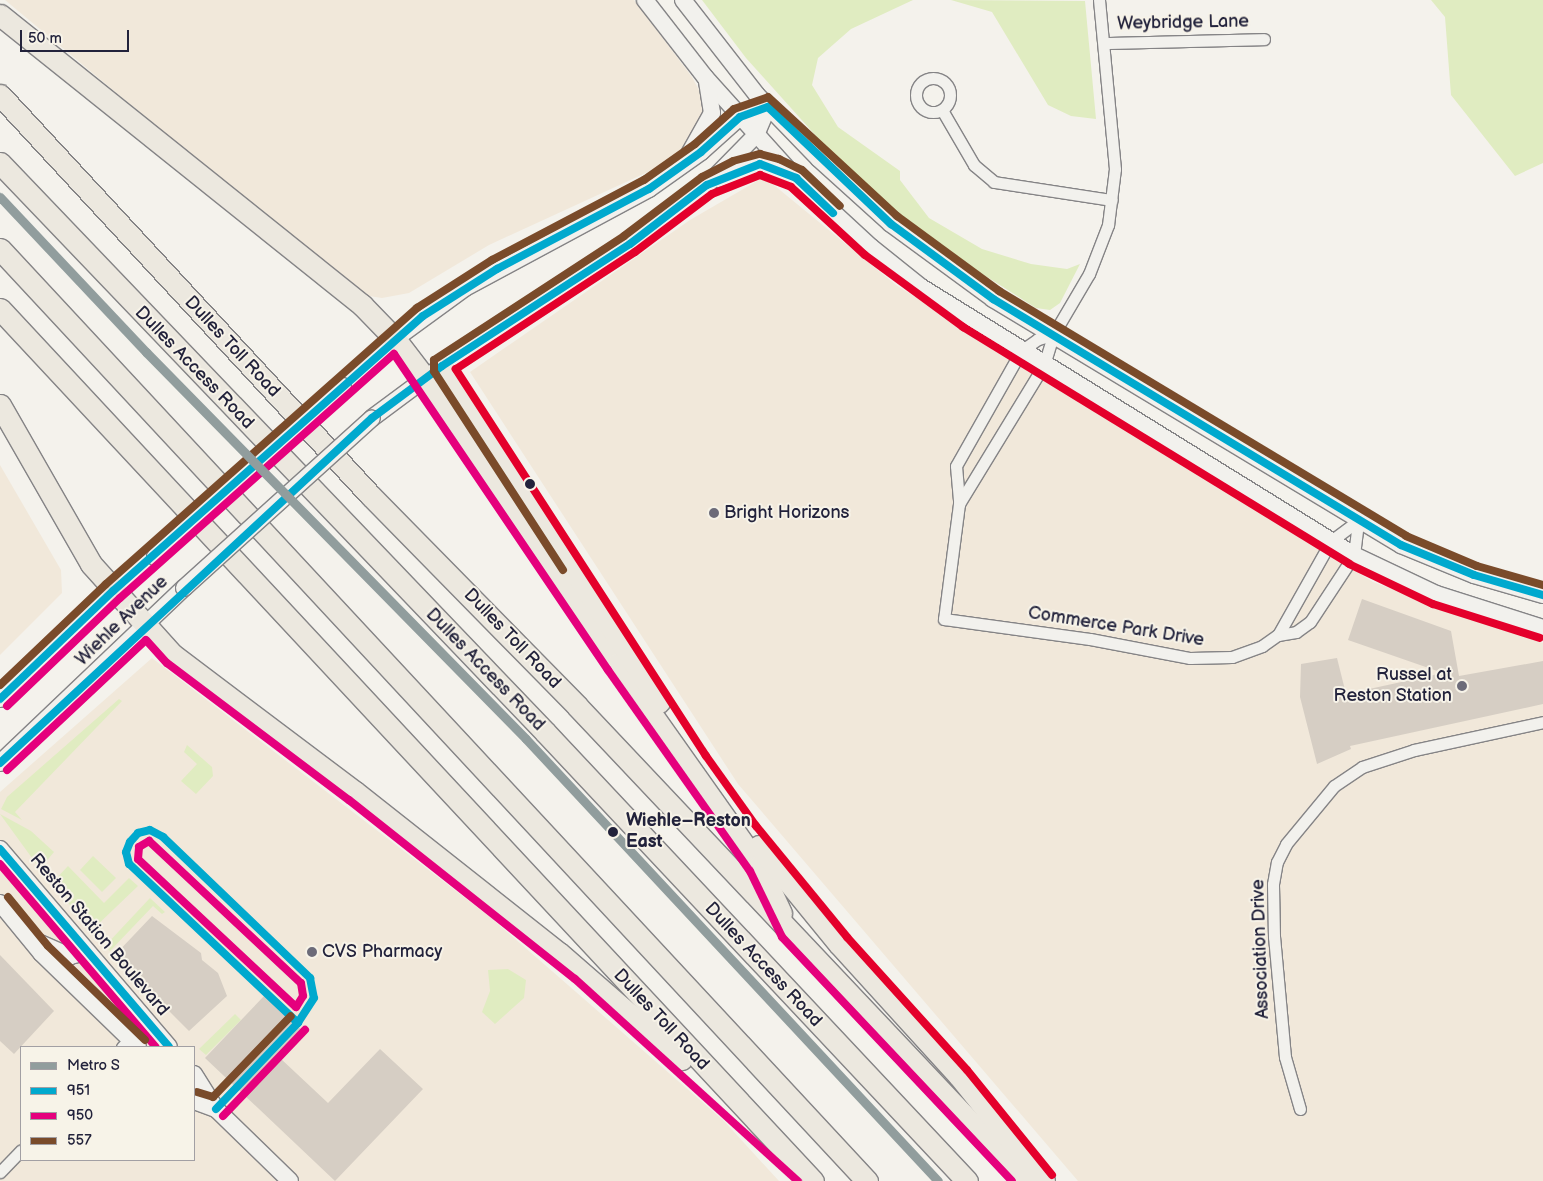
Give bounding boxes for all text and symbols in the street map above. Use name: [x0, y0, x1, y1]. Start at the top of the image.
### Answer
street label: Weybridge Lane: [1117, 11, 1249, 35]
scale bar: [22, 20, 131, 52]
text: 50 m: [28, 29, 62, 48]
street label: Dulles Toll Road: [179, 292, 285, 402]
street label: Dulles Access Road: [130, 302, 258, 434]
unlabelled marker: [525, 479, 535, 489]
place label: Bright Horizons: [724, 502, 850, 524]
marker: Bright Horizons: [708, 507, 720, 519]
street label: Wiehle Avenue: [71, 571, 173, 671]
street label: Dulles Toll Road: [459, 584, 565, 694]
street label: Commerce Park Drive: [1026, 602, 1206, 652]
street label: Dulles Access Road: [421, 604, 549, 736]
place label: Russel at Reston Station: [1333, 665, 1452, 708]
marker: Russel at Reston Station: [1456, 680, 1468, 692]
place label: Wiehle–Reston East: [626, 811, 751, 854]
marker: Wiehle–Reston East: [604, 823, 622, 841]
street label: Reston Station Boulevard: [25, 849, 173, 1021]
street label: Association Drive: [1248, 879, 1274, 1019]
street label: Dulles Access Road: [700, 898, 826, 1032]
place label: CVS Pharmacy: [322, 941, 442, 963]
marker: CVS Pharmacy: [306, 946, 318, 958]
street label: Dulles Toll Road: [608, 965, 714, 1075]
legend: [20, 1046, 195, 1161]
text: Metro S: [67, 1056, 120, 1075]
text: 951: [67, 1081, 90, 1100]
text: 950: [67, 1106, 93, 1125]
text: 557: [67, 1131, 92, 1150]

